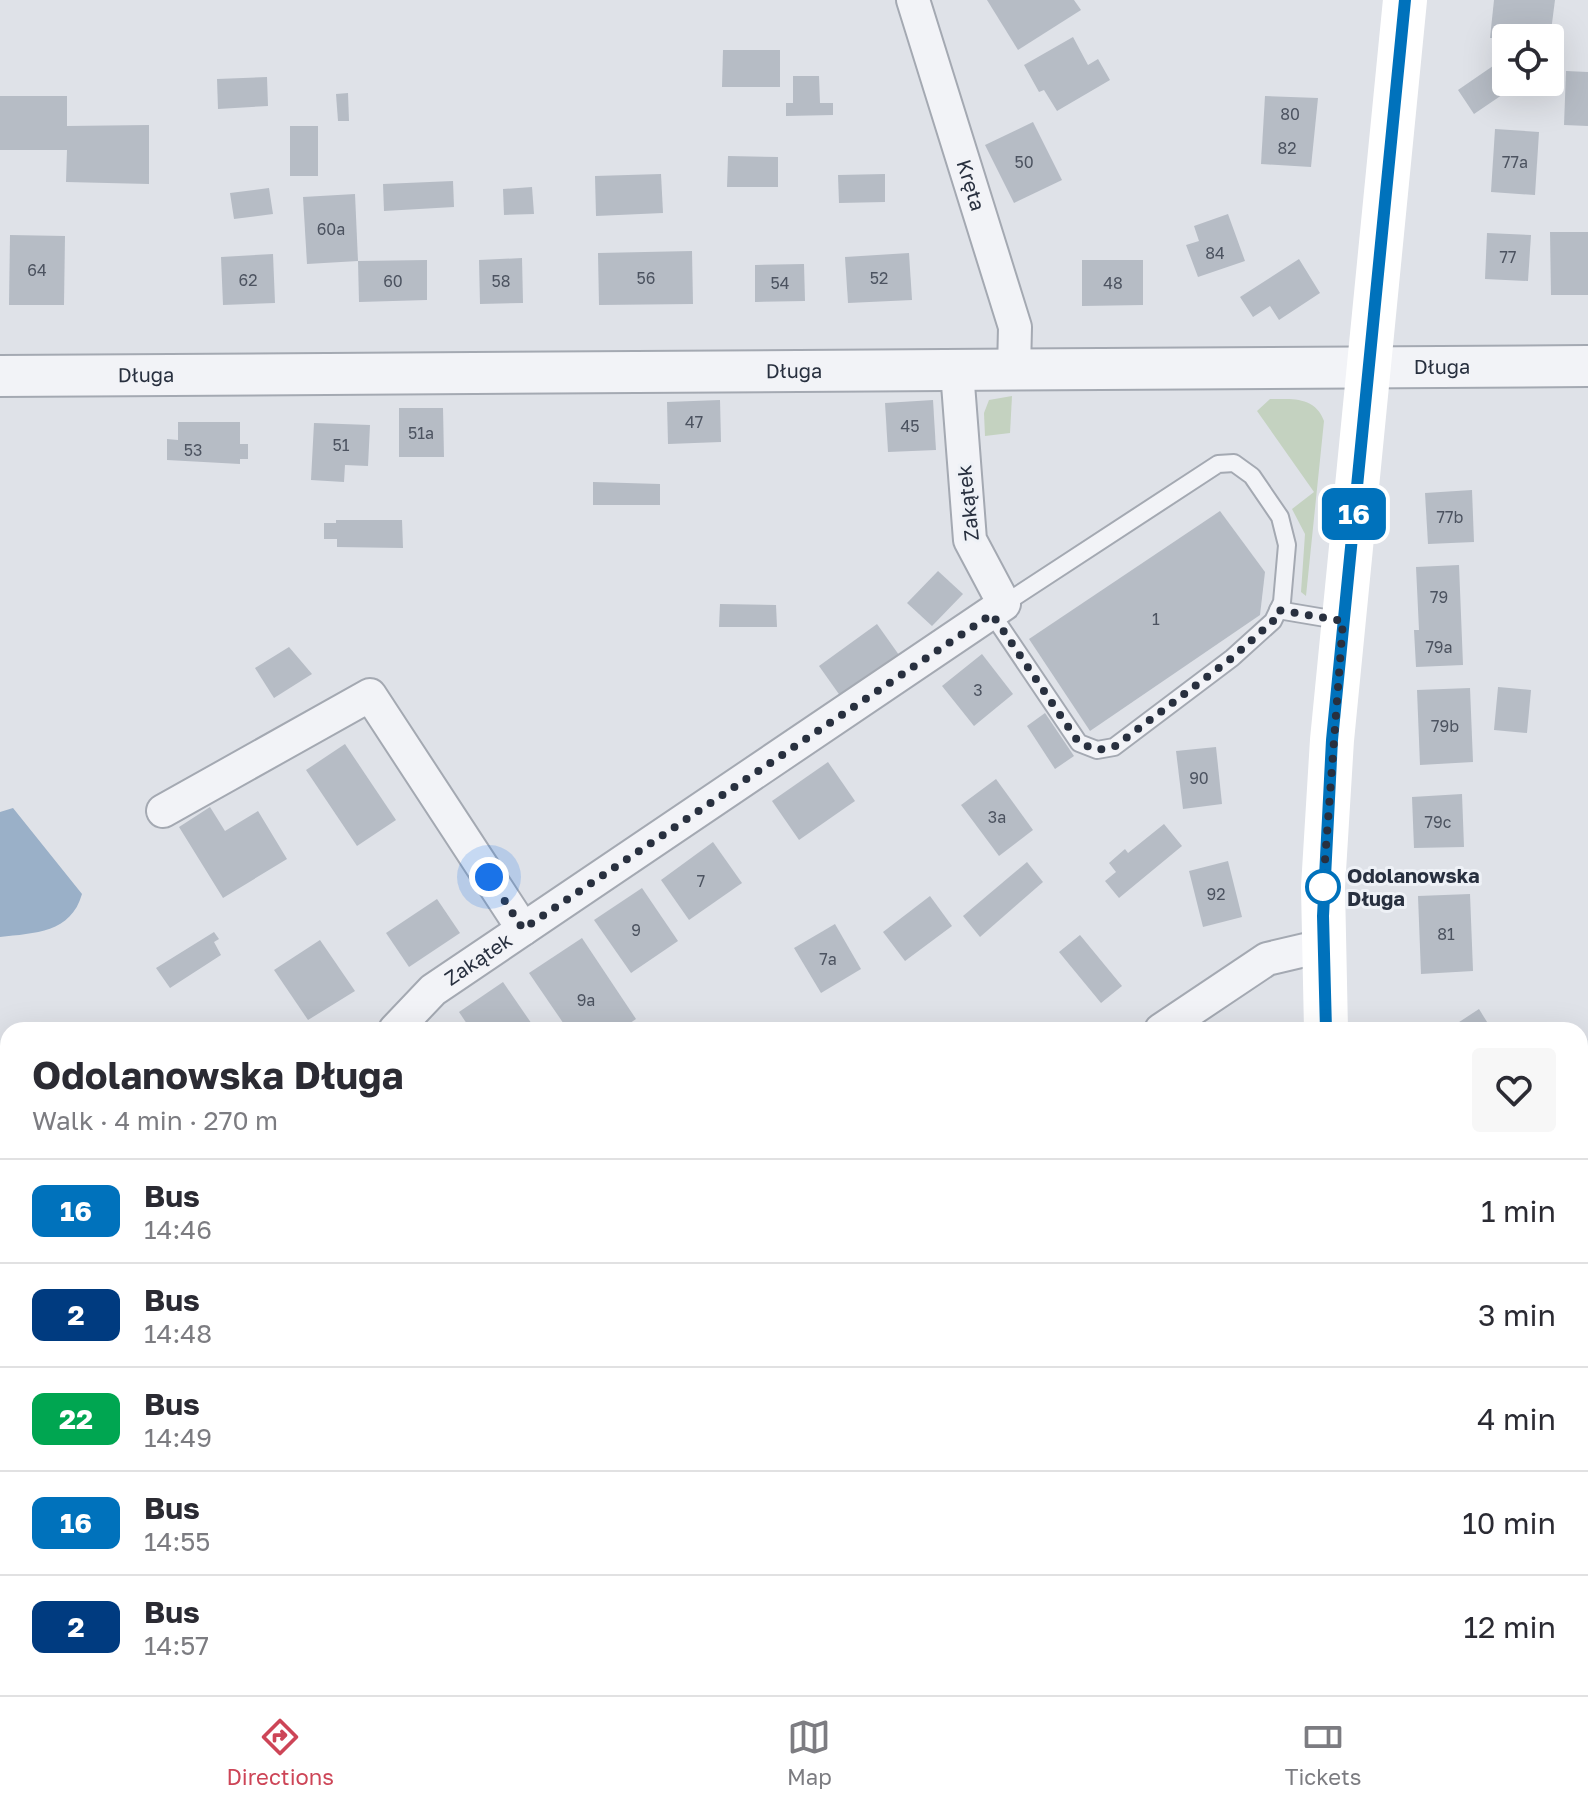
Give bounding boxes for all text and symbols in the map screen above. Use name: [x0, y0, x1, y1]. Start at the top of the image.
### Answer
map controls: [1492, 24, 1564, 96]
button: locate: [1492, 24, 1564, 96]
house number: 80: [1280, 104, 1300, 124]
house number: 82: [1277, 138, 1297, 158]
house number: 50: [1014, 152, 1034, 172]
house number: 77a: [1502, 152, 1528, 172]
street label: Kręta: [952, 156, 991, 213]
house number: 60a: [317, 219, 345, 239]
house number: 84: [1205, 243, 1225, 263]
house number: 77: [1500, 247, 1516, 267]
house number: 64: [27, 260, 47, 280]
house number: 56: [637, 268, 655, 288]
house number: 52: [870, 268, 888, 288]
house number: 62: [239, 270, 257, 290]
house number: 60: [383, 271, 403, 291]
house number: 58: [491, 271, 511, 291]
house number: 54: [770, 273, 790, 293]
house number: 48: [1103, 273, 1123, 293]
street label: Długa: [1414, 354, 1470, 378]
street label: Długa: [766, 358, 822, 382]
street label: Długa: [118, 362, 174, 386]
house number: 47: [685, 412, 703, 432]
house number: 45: [900, 416, 920, 436]
house number: 51a: [408, 423, 434, 443]
house number: 51: [332, 435, 350, 455]
house number: 53: [184, 440, 202, 460]
street label: Zakątek: [951, 464, 983, 542]
line badge: 16: [1318, 488, 1390, 540]
text: 16: [1338, 497, 1370, 530]
house number: 77b: [1437, 507, 1464, 527]
house number: 79: [1430, 587, 1448, 607]
house number: 1: [1152, 609, 1160, 629]
house number: 79a: [1425, 637, 1453, 657]
house number: 3: [973, 680, 983, 700]
house number: 79b: [1431, 716, 1459, 736]
house number: 90: [1189, 768, 1209, 788]
house number: 3a: [988, 807, 1006, 827]
house number: 79c: [1425, 812, 1452, 832]
your location: [469, 857, 509, 897]
place label: Odolanowska Długa: [1347, 863, 1480, 910]
marker: Odolanowska Długa: [1306, 870, 1340, 904]
house number: 7: [697, 871, 705, 891]
house number: 92: [1207, 884, 1225, 904]
house number: 9: [631, 920, 641, 940]
house number: 81: [1437, 924, 1455, 944]
street label: Zakątek: [439, 927, 516, 990]
house number: 7a: [819, 949, 837, 969]
house number: 9a: [577, 990, 595, 1010]
button: heart: [1472, 1048, 1556, 1132]
text: Odolanowska Długa: [32, 1052, 403, 1097]
text: Walk · 4 min · 270 m: [32, 1105, 278, 1136]
text: Bus: [144, 1178, 200, 1214]
text: 1 min: [1481, 1193, 1556, 1229]
text: 16: [60, 1194, 92, 1227]
text: 14:46: [144, 1214, 212, 1245]
text: Bus: [144, 1282, 200, 1318]
text: 3 min: [1478, 1297, 1556, 1333]
text: 2: [67, 1298, 85, 1331]
text: 14:48: [144, 1318, 212, 1349]
text: Bus: [144, 1386, 200, 1422]
text: 4 min: [1477, 1401, 1556, 1437]
text: 22: [59, 1402, 93, 1435]
text: 14:49: [144, 1422, 212, 1453]
text: Bus: [144, 1490, 200, 1526]
text: 10 min: [1462, 1505, 1556, 1541]
text: 16: [60, 1506, 92, 1539]
text: 14:55: [144, 1526, 210, 1557]
text: Bus: [144, 1594, 200, 1630]
text: 12 min: [1464, 1609, 1556, 1645]
text: 2: [67, 1610, 85, 1643]
text: 14:57: [144, 1630, 209, 1661]
tab: Directions: [226, 1715, 334, 1790]
tab: Map: [787, 1715, 832, 1790]
tab: Tickets: [1285, 1715, 1362, 1790]

